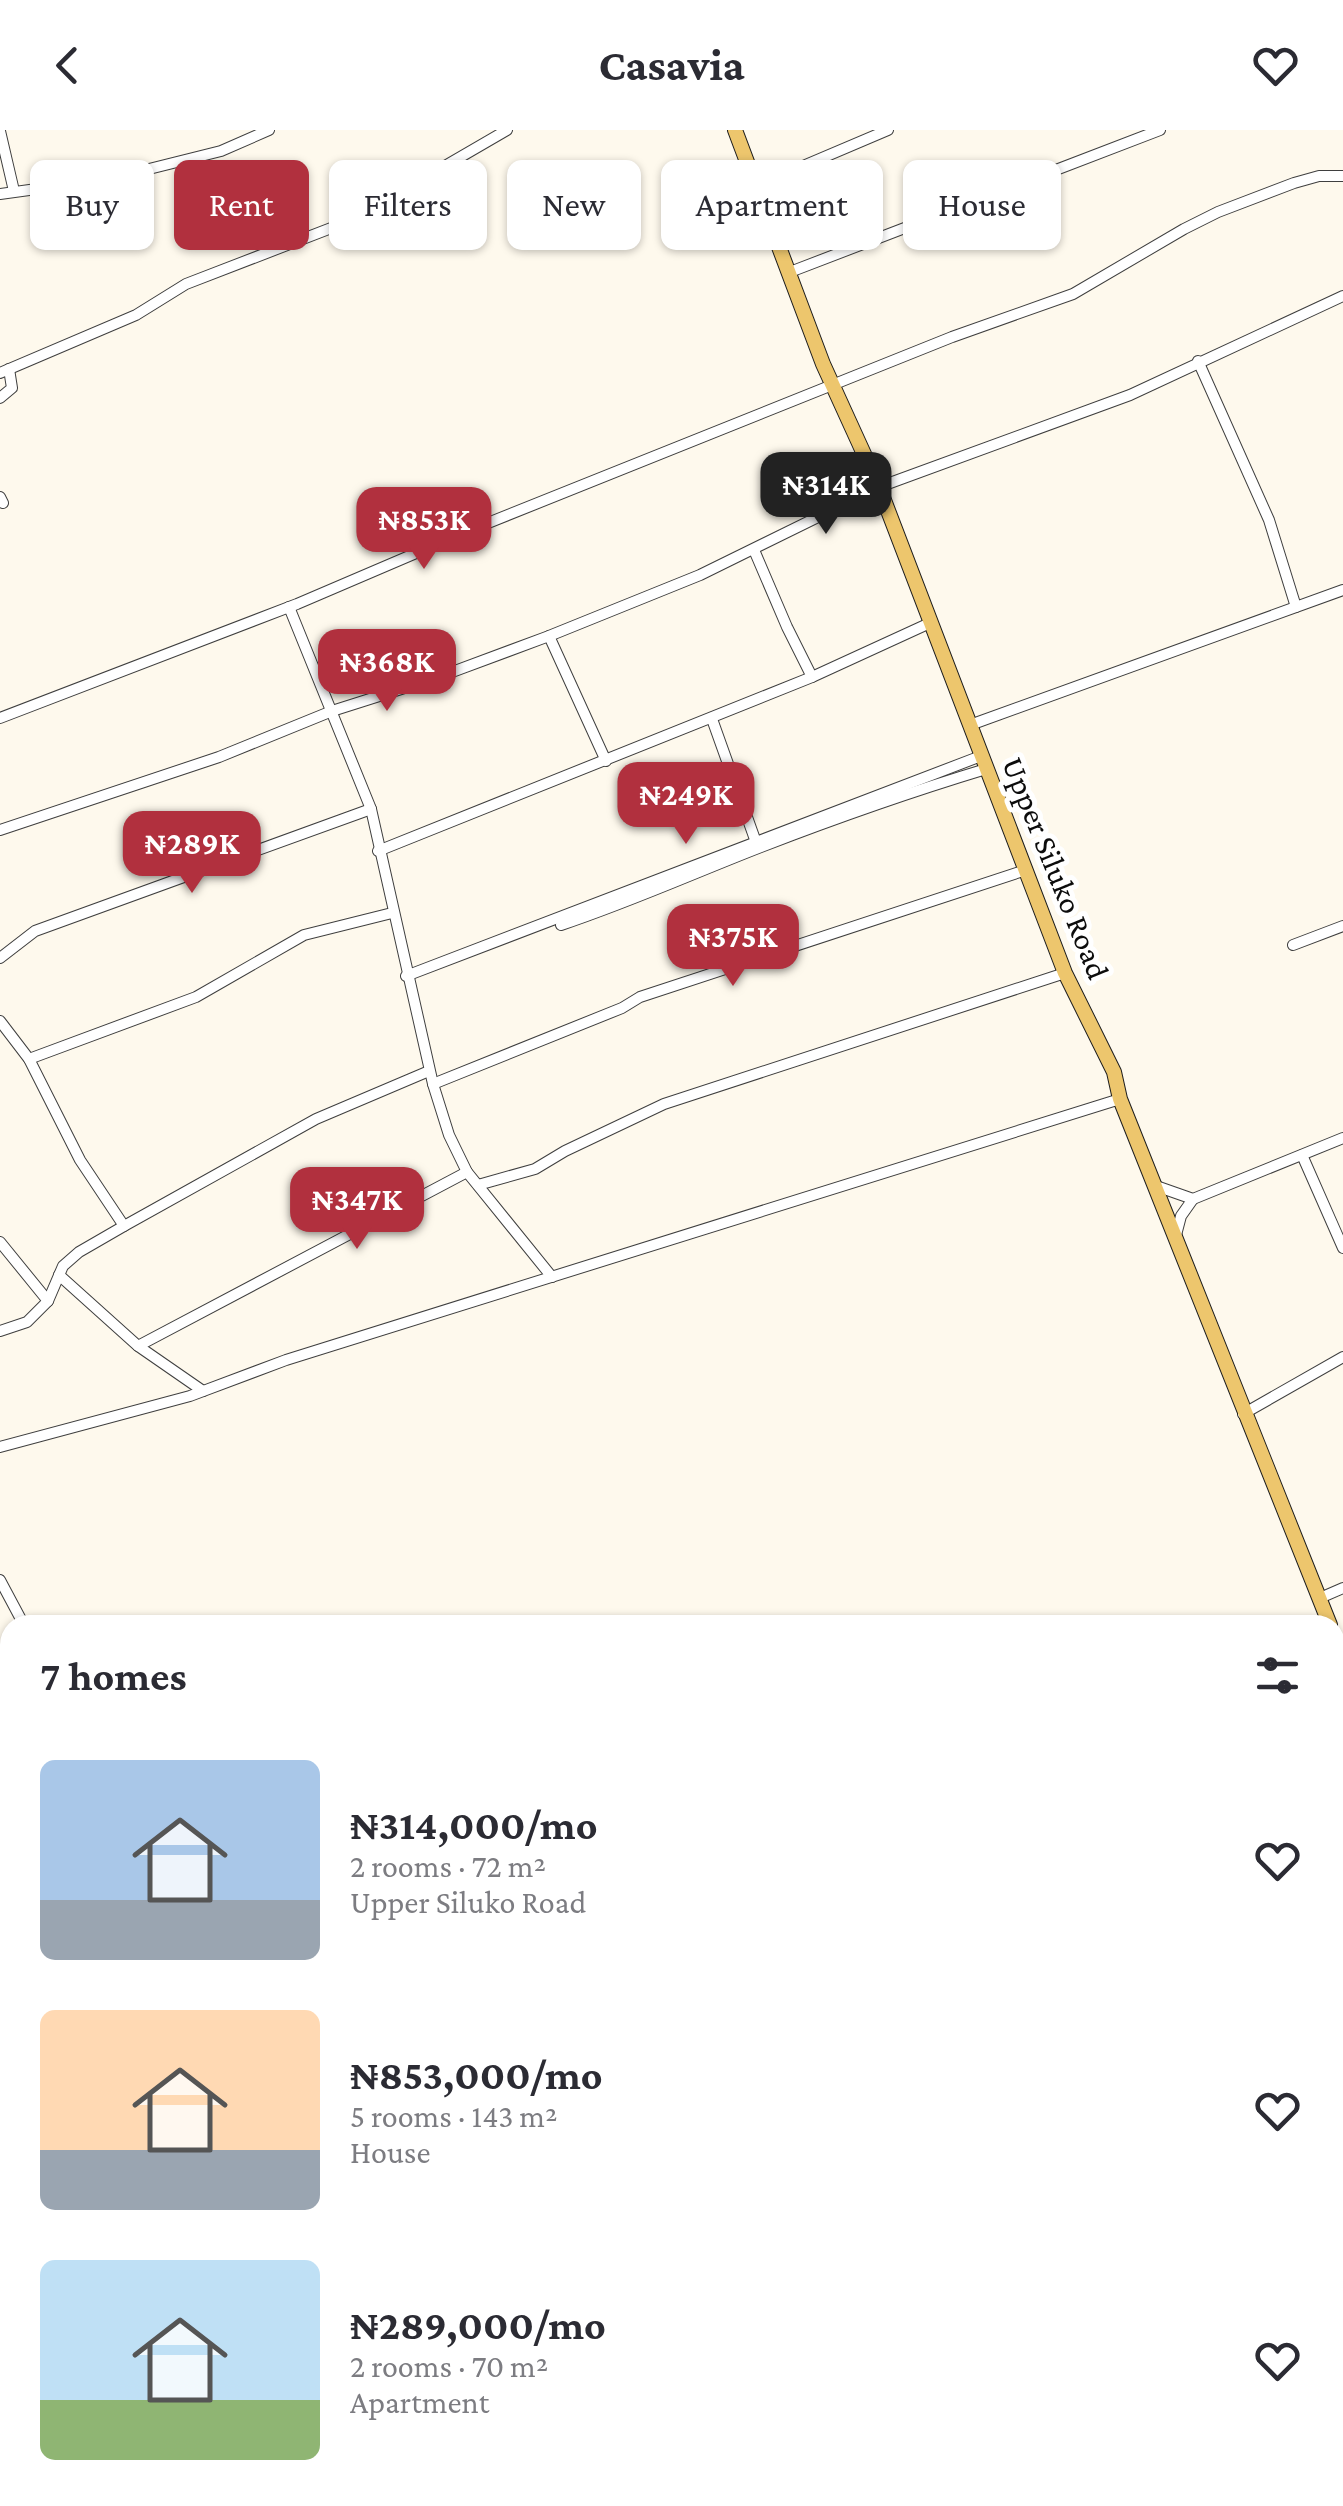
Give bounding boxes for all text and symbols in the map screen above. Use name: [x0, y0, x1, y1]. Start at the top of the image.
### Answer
icon: back: [40, 38, 95, 93]
icon: heart: [1248, 38, 1303, 93]
text: Casavia: [598, 40, 745, 90]
chip: Buy: [30, 160, 154, 250]
chip: Rent: [174, 160, 309, 250]
chip: Filters: [329, 160, 487, 250]
chip: New: [507, 160, 641, 250]
chip: Apartment: [661, 160, 883, 250]
chip: House: [903, 160, 1061, 250]
pin: ₦314K: [756, 452, 896, 537]
text: ₦314K: [782, 466, 870, 502]
pin: ₦853K: [354, 487, 494, 572]
text: ₦853K: [378, 501, 470, 537]
pin: ₦368K: [317, 629, 457, 714]
text: ₦368K: [340, 643, 434, 679]
street label: Upper Siluko Road: [995, 752, 1117, 984]
pin: ₦249K: [616, 762, 756, 847]
text: ₦249K: [639, 776, 733, 812]
pin: ₦289K: [122, 811, 262, 896]
text: ₦289K: [145, 825, 239, 861]
pin: ₦375K: [663, 904, 803, 989]
text: ₦375K: [689, 918, 777, 954]
pin: ₦347K: [287, 1167, 427, 1252]
text: ₦347K: [312, 1181, 402, 1217]
icon: filters: [1250, 1648, 1305, 1703]
text: 7 homes: [40, 1652, 187, 1699]
icon: home: [120, 1800, 240, 1920]
text: ₦314,000/mo: [350, 1801, 598, 1848]
icon: heart: [1250, 1833, 1305, 1888]
text: 2 rooms · 72 m²: [350, 1848, 546, 1884]
text: Upper Siluko Road: [350, 1884, 586, 1920]
icon: home: [120, 2050, 240, 2170]
text: ₦853,000/mo: [350, 2051, 603, 2098]
icon: heart: [1250, 2083, 1305, 2138]
text: 5 rooms · 143 m²: [350, 2098, 558, 2134]
text: House: [350, 2134, 430, 2170]
icon: home: [120, 2300, 240, 2420]
text: ₦289,000/mo: [350, 2301, 606, 2348]
icon: heart: [1250, 2333, 1305, 2388]
text: 2 rooms · 70 m²: [350, 2348, 548, 2384]
text: Apartment: [350, 2384, 489, 2420]

